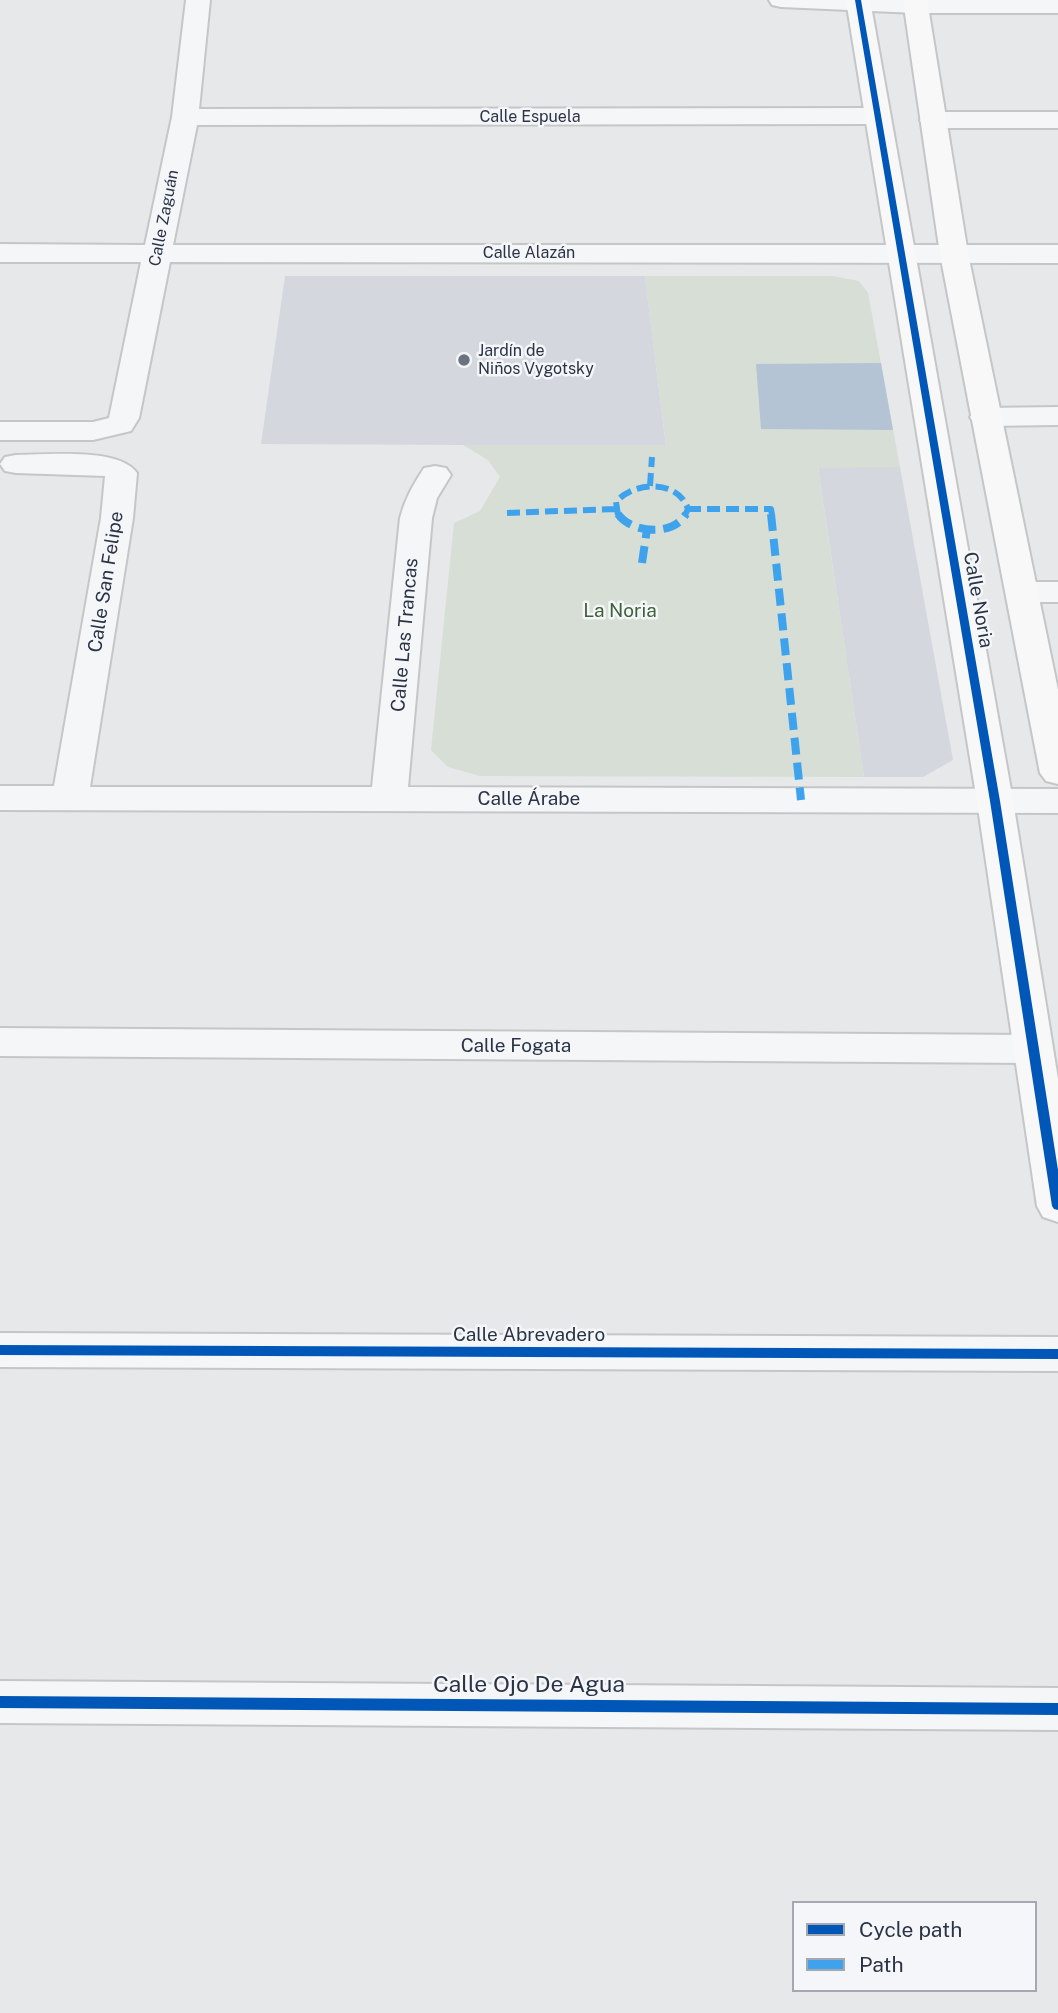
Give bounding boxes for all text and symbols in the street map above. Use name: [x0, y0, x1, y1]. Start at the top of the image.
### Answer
street label: Calle Espuela: [479, 107, 581, 127]
street label: Calle Zaguán: [145, 168, 183, 268]
street label: Calle Alazán: [483, 243, 575, 263]
place label: Jardín de Niños Vygotsky: [478, 341, 594, 379]
marker: Jardín de Niños Vygotsky: [456, 352, 472, 368]
street label: Calle San Felipe: [84, 510, 128, 654]
street label: Calle Noria: [958, 550, 998, 650]
street label: Calle Las Trancas: [387, 557, 423, 713]
park label: La Noria: [583, 600, 657, 622]
street label: Calle Árabe: [478, 788, 580, 810]
street label: Calle Fogata: [461, 1035, 571, 1057]
street label: Calle Abrevadero: [453, 1324, 605, 1346]
street label: Calle Ojo De Agua: [433, 1671, 625, 1699]
legend: [792, 1901, 1037, 1992]
text: Cycle path: [859, 1917, 962, 1942]
text: Path: [859, 1952, 904, 1977]

